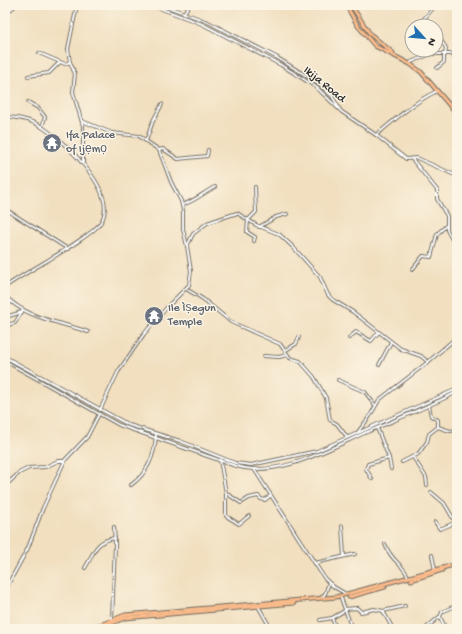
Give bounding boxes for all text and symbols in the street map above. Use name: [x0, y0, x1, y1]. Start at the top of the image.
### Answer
north arrow: [404, 18, 444, 58]
text: N: [424, 36, 438, 48]
street label: Ikija Road: [300, 64, 349, 107]
place label: Ifa Palace of Ijẹmọ: [66, 129, 116, 157]
temple icon: Ifa Palace of Ijẹmọ: [41, 132, 63, 154]
place label: Ile Ìṣegun Temple: [167, 302, 216, 330]
temple icon: Ile Ìṣegun Temple: [143, 305, 165, 327]

